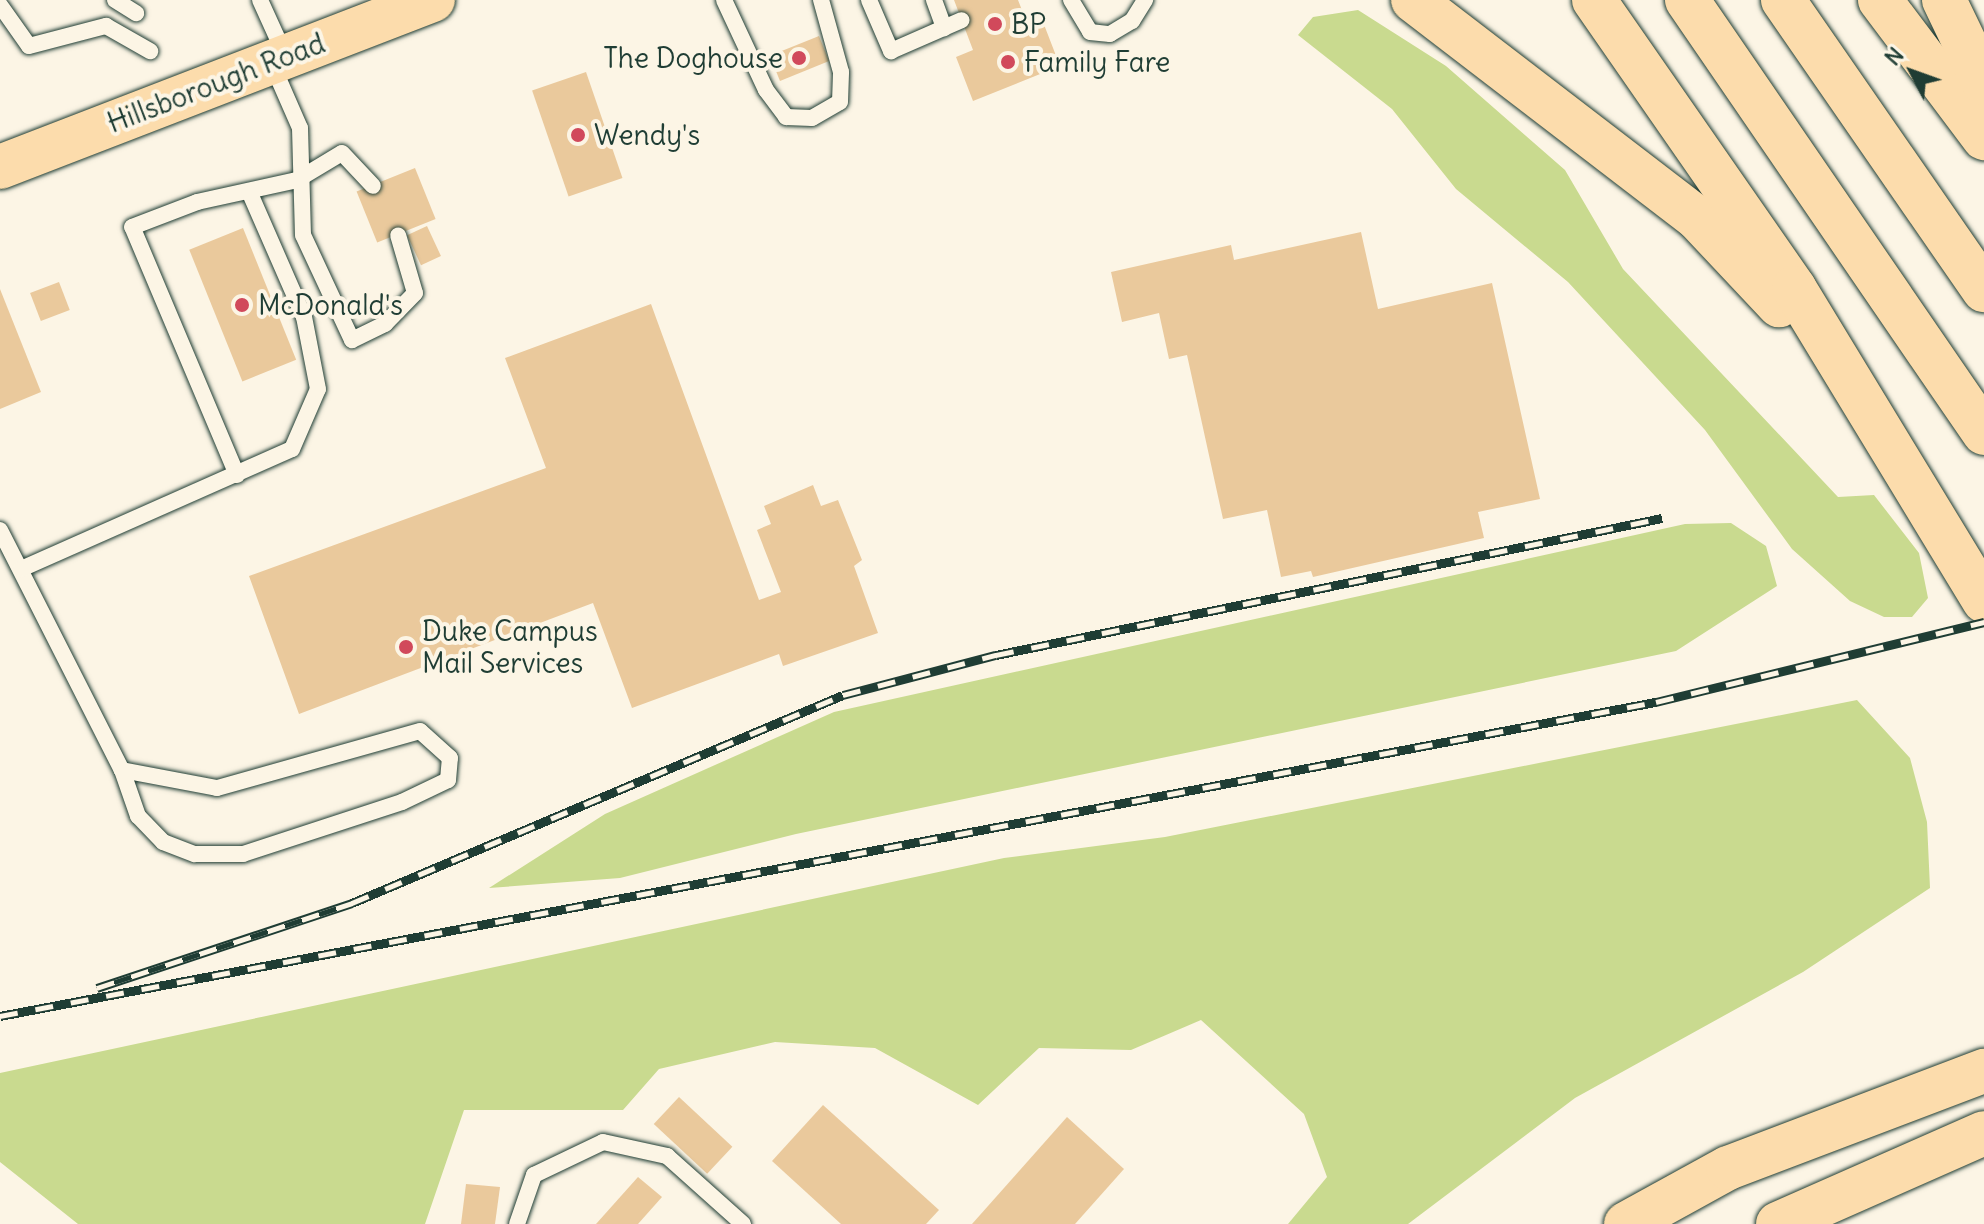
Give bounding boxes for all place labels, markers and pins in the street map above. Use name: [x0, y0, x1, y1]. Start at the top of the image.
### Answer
place label: BP: [1011, 7, 1046, 41]
marker: BP: [986, 15, 1004, 33]
place label: The Doghouse: [603, 41, 783, 75]
place label: Family Fare: [1024, 45, 1170, 79]
marker: The Doghouse: [790, 49, 808, 67]
marker: Family Fare: [999, 53, 1017, 71]
place label: Wendy's: [594, 118, 700, 152]
marker: Wendy's: [569, 126, 587, 144]
place label: McDonald's: [258, 288, 403, 322]
marker: McDonald's: [233, 296, 251, 314]
place label: Duke Campus Mail Services: [422, 614, 598, 680]
marker: Duke Campus Mail Services: [397, 638, 415, 656]

